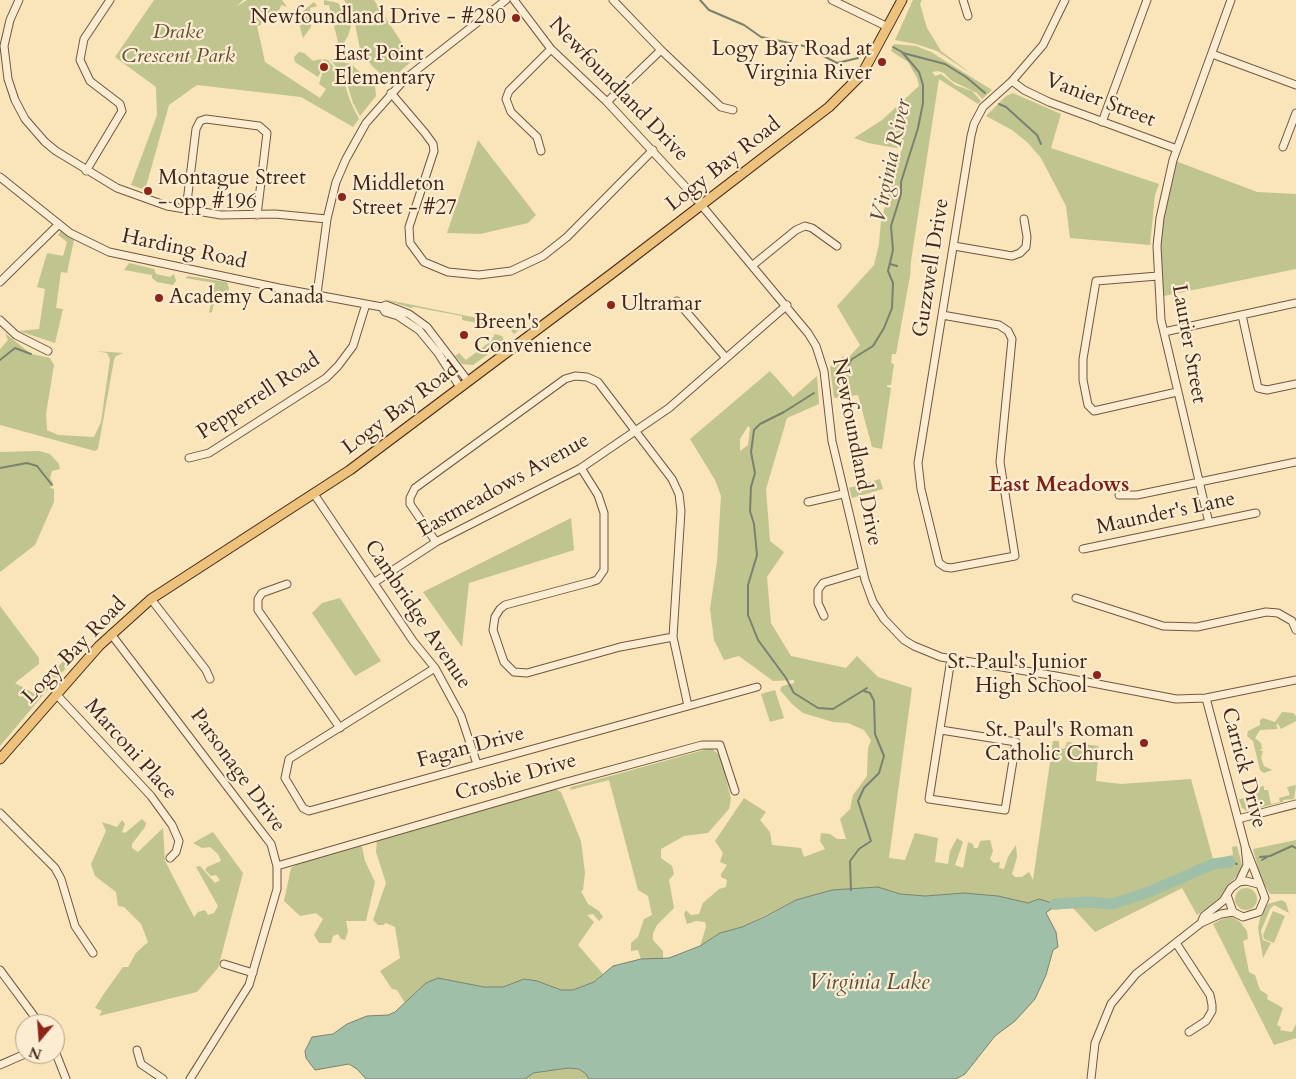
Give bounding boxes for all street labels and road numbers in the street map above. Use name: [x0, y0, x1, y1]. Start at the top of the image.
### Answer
street label: Newfoundland Drive: [543, 13, 693, 167]
street label: Vanier Street: [1041, 69, 1159, 133]
street label: Logy Bay Road: [662, 112, 786, 218]
street label: Guzzwell Drive: [909, 197, 955, 339]
street label: Harding Road: [119, 224, 249, 276]
street label: Laurier Street: [1165, 283, 1211, 405]
street label: Pepperrell Road: [193, 348, 325, 446]
street label: Newfoundland Drive: [825, 356, 887, 548]
street label: Logy Bay Road: [338, 357, 464, 461]
street label: Eastmeadows Avenue: [414, 428, 594, 544]
street label: Maunder's Lane: [1094, 487, 1238, 541]
street label: Cambridge Avenue: [358, 536, 476, 694]
street label: Logy Bay Road: [18, 592, 132, 710]
street label: Marconi Place: [78, 694, 182, 806]
street label: Parsonage Drive: [184, 704, 290, 838]
street label: Carrick Drive: [1215, 705, 1271, 831]
street label: Fagan Drive: [414, 722, 528, 774]
street label: Crosbie Drive: [452, 749, 580, 807]

